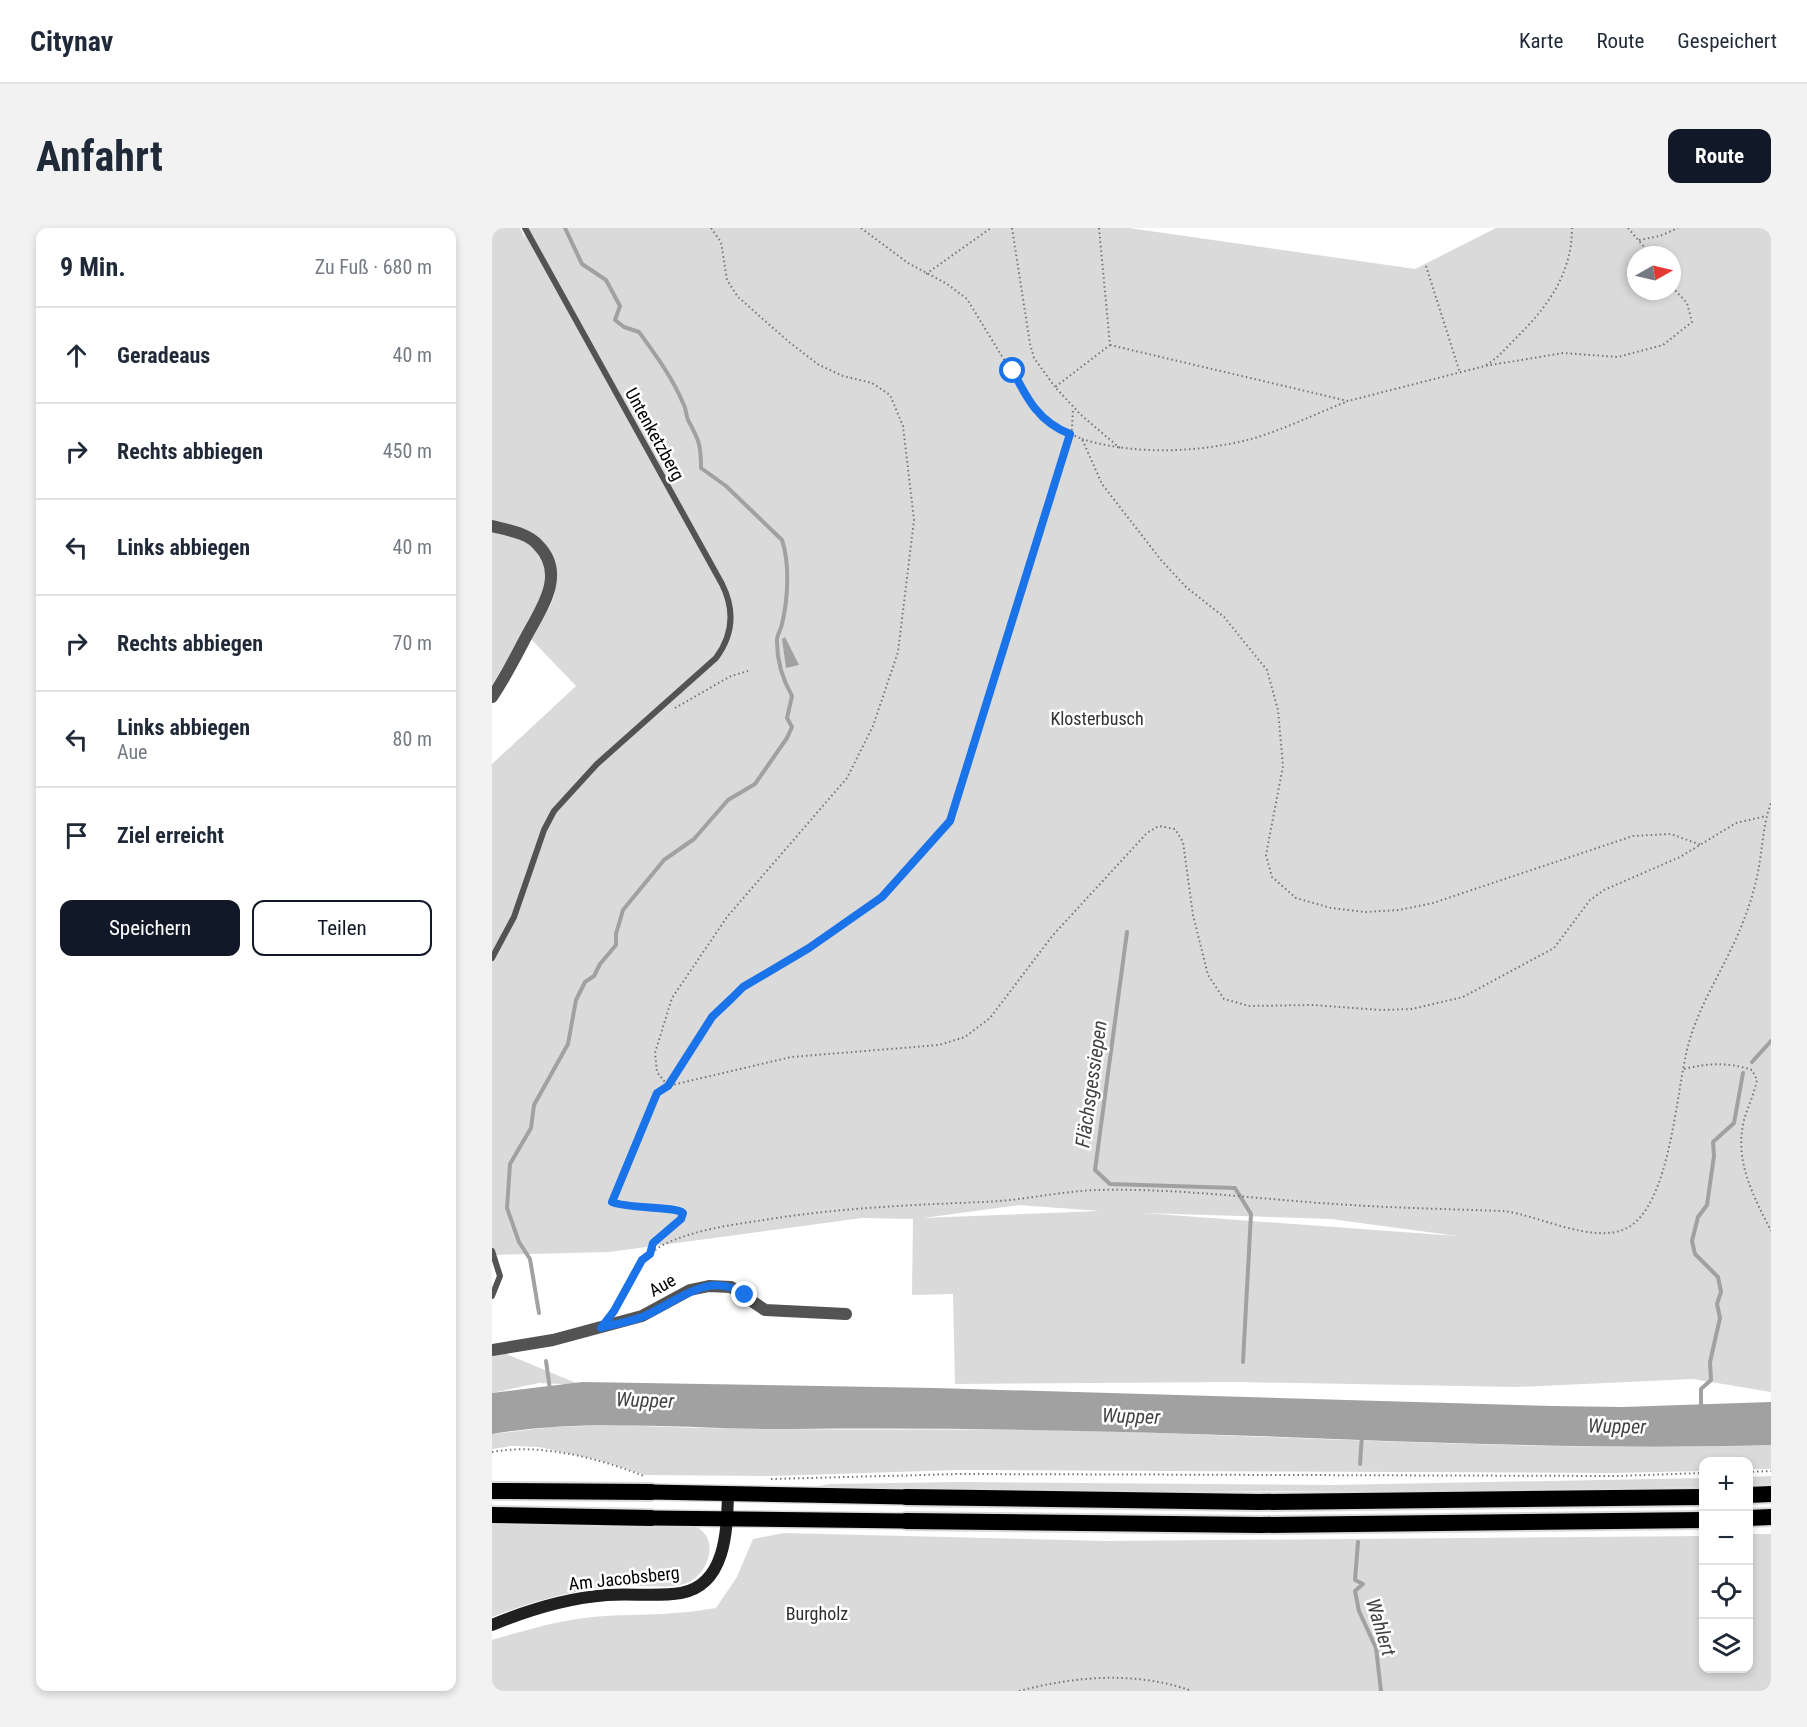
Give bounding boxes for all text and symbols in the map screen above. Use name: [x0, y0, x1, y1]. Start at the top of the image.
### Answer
text: Citynav: [30, 25, 113, 58]
text: Karte: [1519, 29, 1563, 53]
text: Route: [1596, 29, 1644, 53]
text: Gespeichert: [1677, 29, 1777, 53]
button: Route: [1668, 129, 1771, 183]
text: Anfahrt: [36, 132, 163, 181]
north arrow: [1627, 246, 1681, 300]
text: 9 Min.: [60, 252, 126, 282]
text: Zu Fuß · 680 m: [315, 255, 432, 279]
icon: ahead: [60, 339, 93, 372]
text: Geradeaus: [117, 343, 210, 368]
text: 40 m: [393, 343, 432, 367]
route start: [999, 357, 1025, 383]
street label: Untenketzberg: [621, 384, 689, 484]
icon: right: [60, 435, 93, 468]
text: Rechts abbiegen: [117, 439, 263, 464]
text: 450 m: [383, 439, 432, 463]
icon: left: [60, 531, 93, 564]
text: Links abbiegen: [117, 535, 250, 560]
text: 40 m: [393, 535, 432, 559]
icon: right: [60, 627, 93, 660]
text: Rechts abbiegen: [117, 631, 263, 656]
text: 70 m: [393, 631, 432, 655]
park label: Klosterbusch: [1050, 708, 1144, 729]
text: Links abbiegen: [117, 715, 250, 740]
icon: left: [60, 723, 93, 756]
text: 80 m: [393, 727, 432, 751]
text: Aue: [117, 740, 147, 764]
icon: arrive: [60, 819, 93, 852]
text: Ziel erreicht: [117, 823, 224, 848]
button: Speichern: [60, 900, 240, 956]
button: Teilen: [252, 900, 432, 956]
water label: Flächsgessiepen: [1070, 1019, 1112, 1149]
street label: Aue: [645, 1269, 679, 1301]
route end: [731, 1281, 757, 1307]
water label: Wupper: [616, 1387, 676, 1413]
water label: Wupper: [1102, 1403, 1162, 1429]
water label: Wupper: [1588, 1413, 1647, 1439]
map controls: [1699, 1457, 1753, 1673]
button: +: [1699, 1457, 1753, 1511]
button: −: [1699, 1511, 1753, 1565]
street label: Am Jacobsberg: [568, 1562, 680, 1594]
button: locate: [1699, 1565, 1753, 1619]
water label: Wahlert: [1361, 1595, 1401, 1659]
park label: Burgholz: [786, 1603, 848, 1624]
button: layers: [1699, 1619, 1753, 1673]

